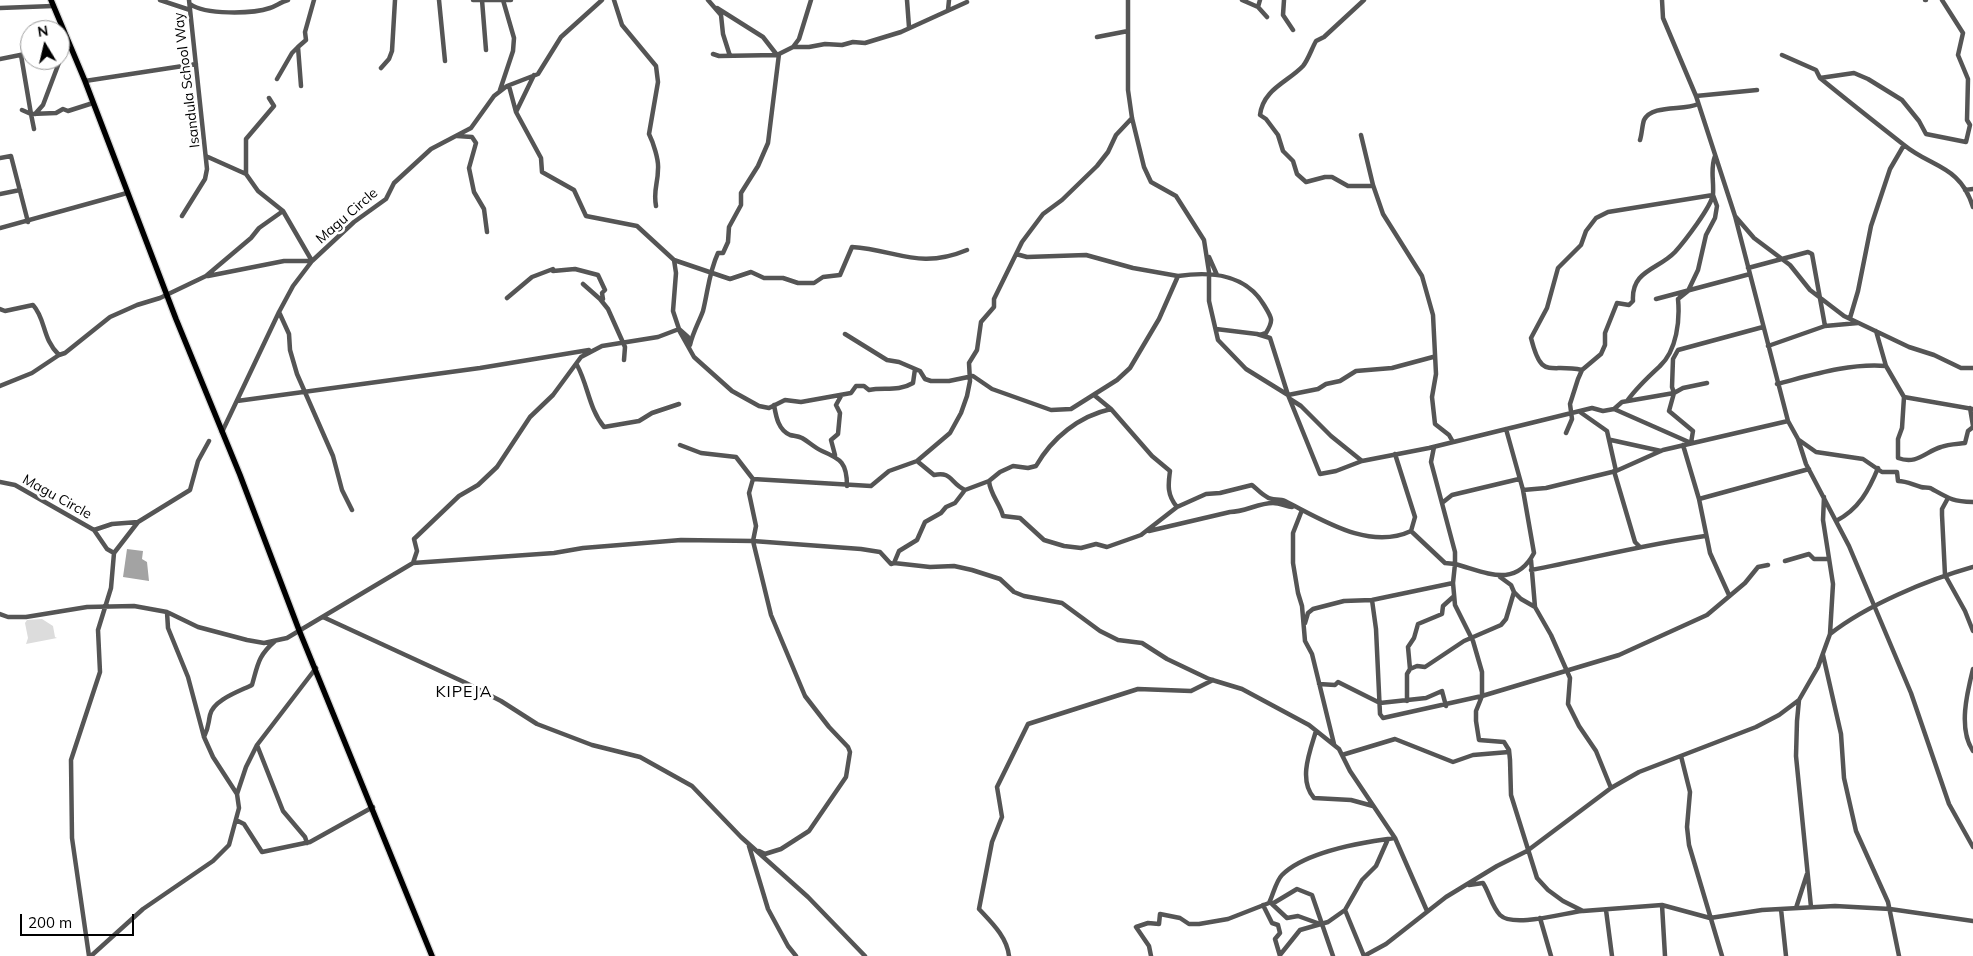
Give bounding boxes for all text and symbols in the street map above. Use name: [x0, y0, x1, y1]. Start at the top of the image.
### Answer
street label: Isandula School Way: [170, 11, 204, 149]
north arrow: [20, 20, 70, 70]
text: N: [36, 21, 49, 41]
street label: Magu Circle: [313, 185, 381, 247]
street label: Magu Circle: [20, 471, 94, 523]
district label: KIPEJA: [435, 682, 493, 702]
scale bar: [22, 904, 136, 936]
text: 200 m: [28, 913, 72, 932]

